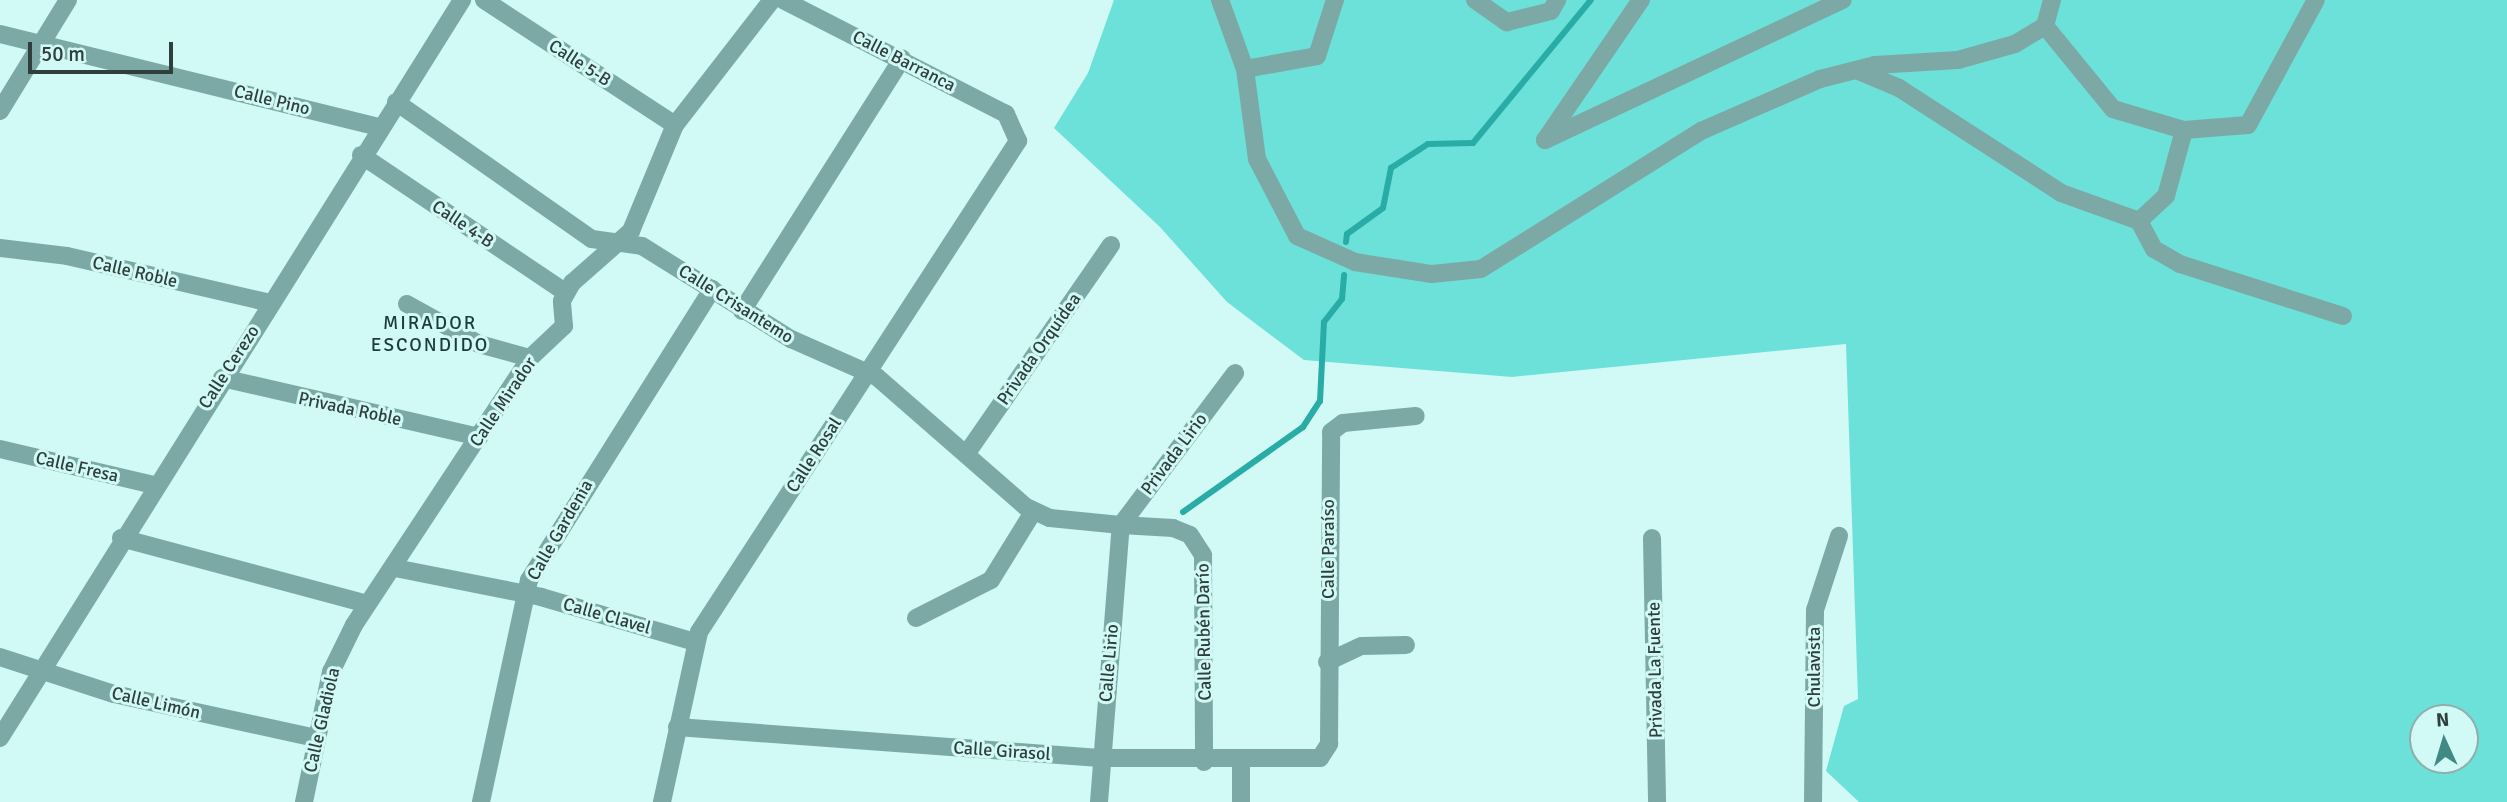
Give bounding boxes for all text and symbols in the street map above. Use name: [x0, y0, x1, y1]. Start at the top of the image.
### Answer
street label: Calle Barranca: [849, 26, 959, 96]
scale bar: [32, 28, 177, 72]
street label: Calle 5-B: [545, 35, 615, 91]
text: 50 m: [41, 41, 85, 67]
street label: Calle Pino: [232, 80, 312, 120]
street label: Calle 4-B: [428, 195, 498, 253]
street label: Calle Roble: [90, 252, 180, 292]
street label: Calle Crisantemo: [675, 260, 797, 348]
street label: Privada Orquídea: [992, 289, 1086, 409]
district label: MIRADOR ESCONDIDO: [372, 313, 488, 357]
street label: Calle Cerezo: [194, 321, 264, 413]
street label: Calle Mirador: [465, 353, 541, 451]
street label: Privada Roble: [296, 388, 404, 430]
street label: Privada Lirio: [1136, 409, 1212, 499]
street label: Calle Rosal: [782, 413, 846, 497]
street label: Calle Fresa: [33, 447, 121, 487]
street label: Calle Gardenia: [523, 476, 597, 584]
street label: Calle Paraíso: [1317, 499, 1339, 599]
street label: Calle Rubén Darío: [1192, 563, 1216, 701]
street label: Calle Clavel: [561, 593, 653, 639]
street label: Privada La Fuente: [1643, 602, 1667, 738]
street label: Calle Lirio: [1095, 623, 1123, 703]
street label: Chulavista: [1803, 627, 1825, 707]
street label: Calle Gladiola: [299, 665, 345, 775]
street label: Calle Limón: [109, 682, 203, 724]
north arrow: [2409, 704, 2479, 774]
text: N: [2435, 708, 2450, 732]
street label: Calle Girasol: [953, 737, 1051, 765]

